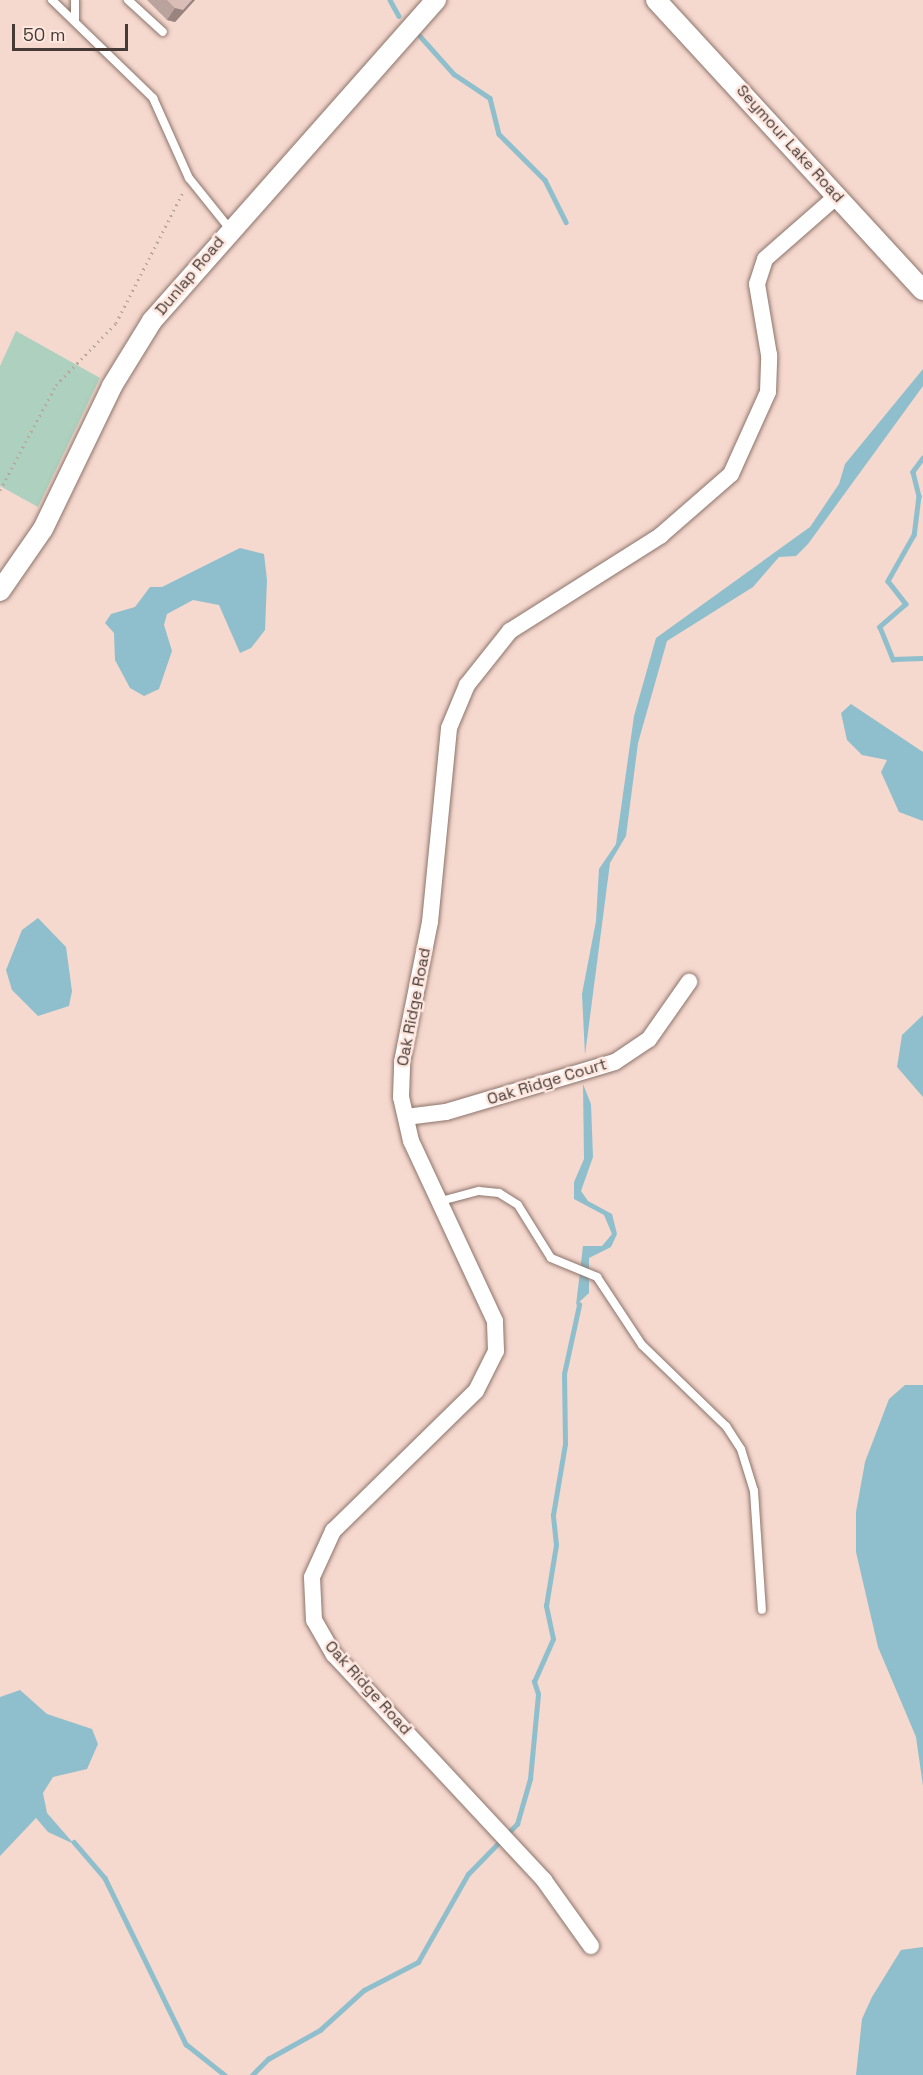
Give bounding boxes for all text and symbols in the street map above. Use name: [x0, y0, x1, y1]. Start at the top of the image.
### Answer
scale bar: [15, 12, 130, 50]
text: 50 m: [23, 23, 65, 46]
street label: Seymour Lake Road: [732, 81, 848, 207]
street label: Dunlap Road: [151, 233, 229, 319]
street label: Oak Ridge Road: [393, 946, 435, 1068]
street label: Oak Ridge Court: [485, 1055, 609, 1109]
street label: Oak Ridge Road: [321, 1637, 415, 1739]

